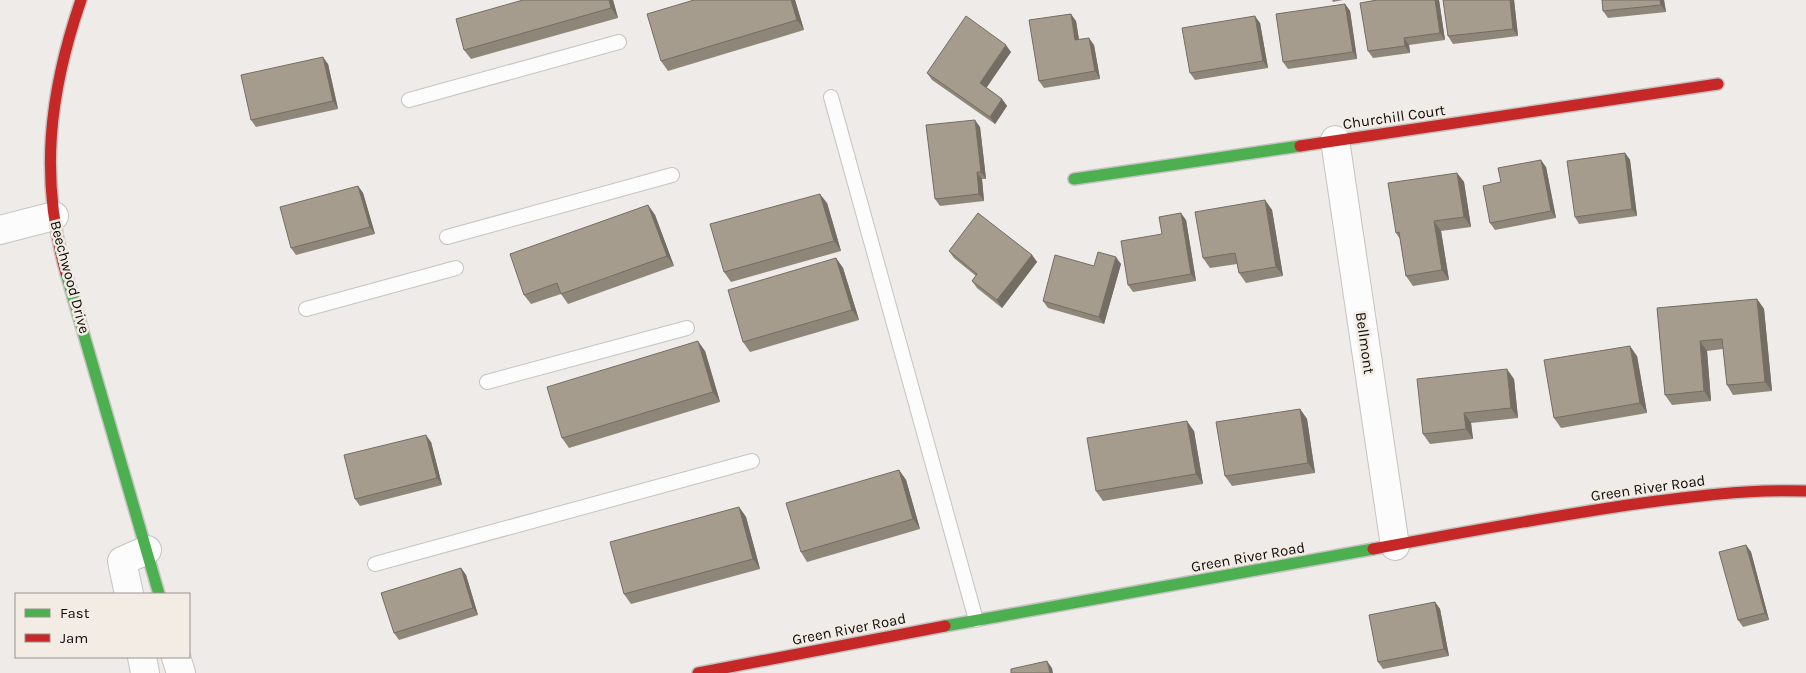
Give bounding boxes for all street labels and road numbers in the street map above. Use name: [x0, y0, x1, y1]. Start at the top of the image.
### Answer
street label: Churchill Court: [1341, 101, 1447, 133]
street label: Beechwood Drive: [46, 219, 94, 335]
street label: Bellmont: [1352, 311, 1378, 375]
street label: Green River Road: [1590, 471, 1706, 505]
street label: Green River Road: [1190, 538, 1306, 576]
street label: Green River Road: [791, 609, 907, 649]

